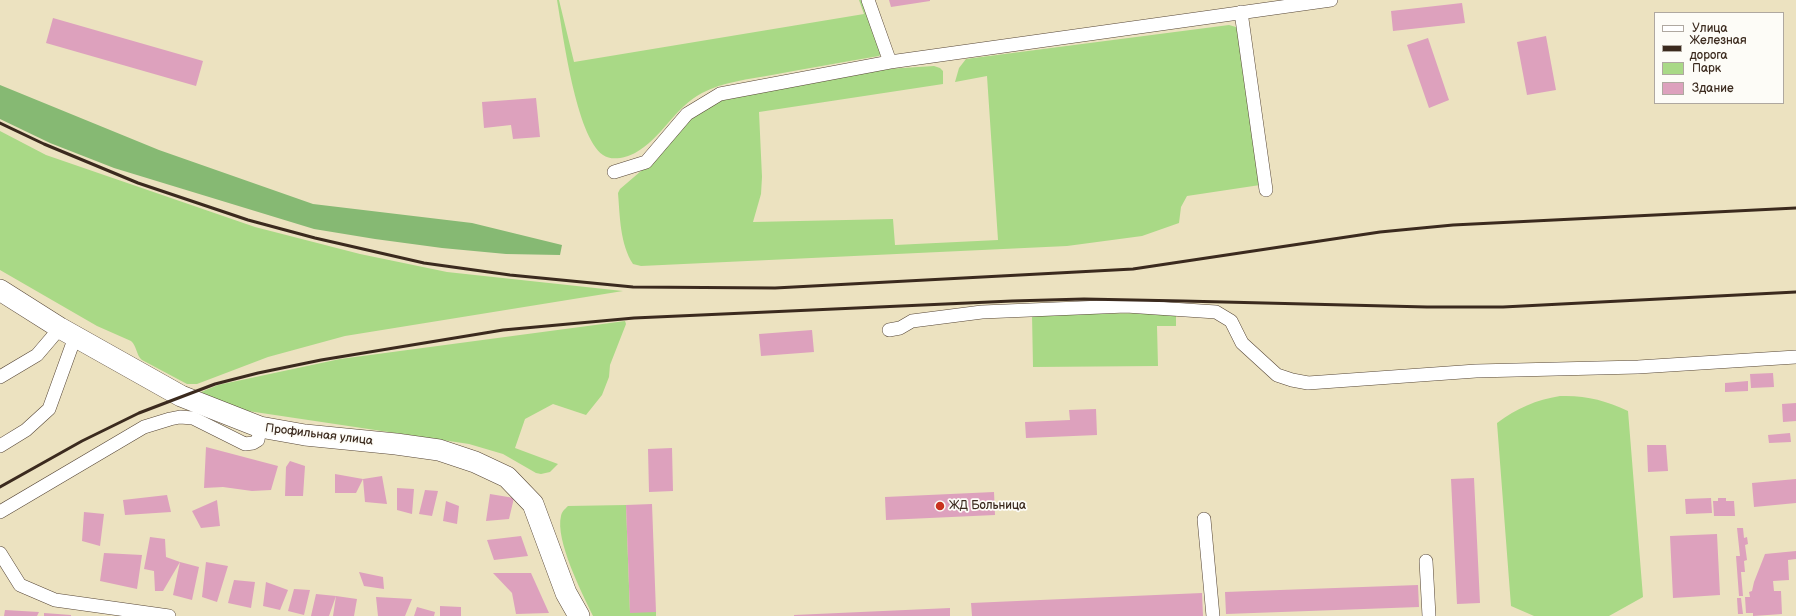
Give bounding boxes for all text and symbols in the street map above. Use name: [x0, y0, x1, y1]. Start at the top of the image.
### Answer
legend: [1654, 12, 1784, 104]
text: Улица: [1692, 21, 1728, 36]
text: Железная дорога: [1690, 33, 1747, 63]
text: Парк: [1692, 61, 1721, 76]
text: Здание: [1692, 81, 1734, 96]
street label: Профильная улица: [264, 421, 374, 449]
place label: ЖД Больница: [949, 499, 1026, 513]
marker: ЖД Больница: [934, 500, 946, 512]

